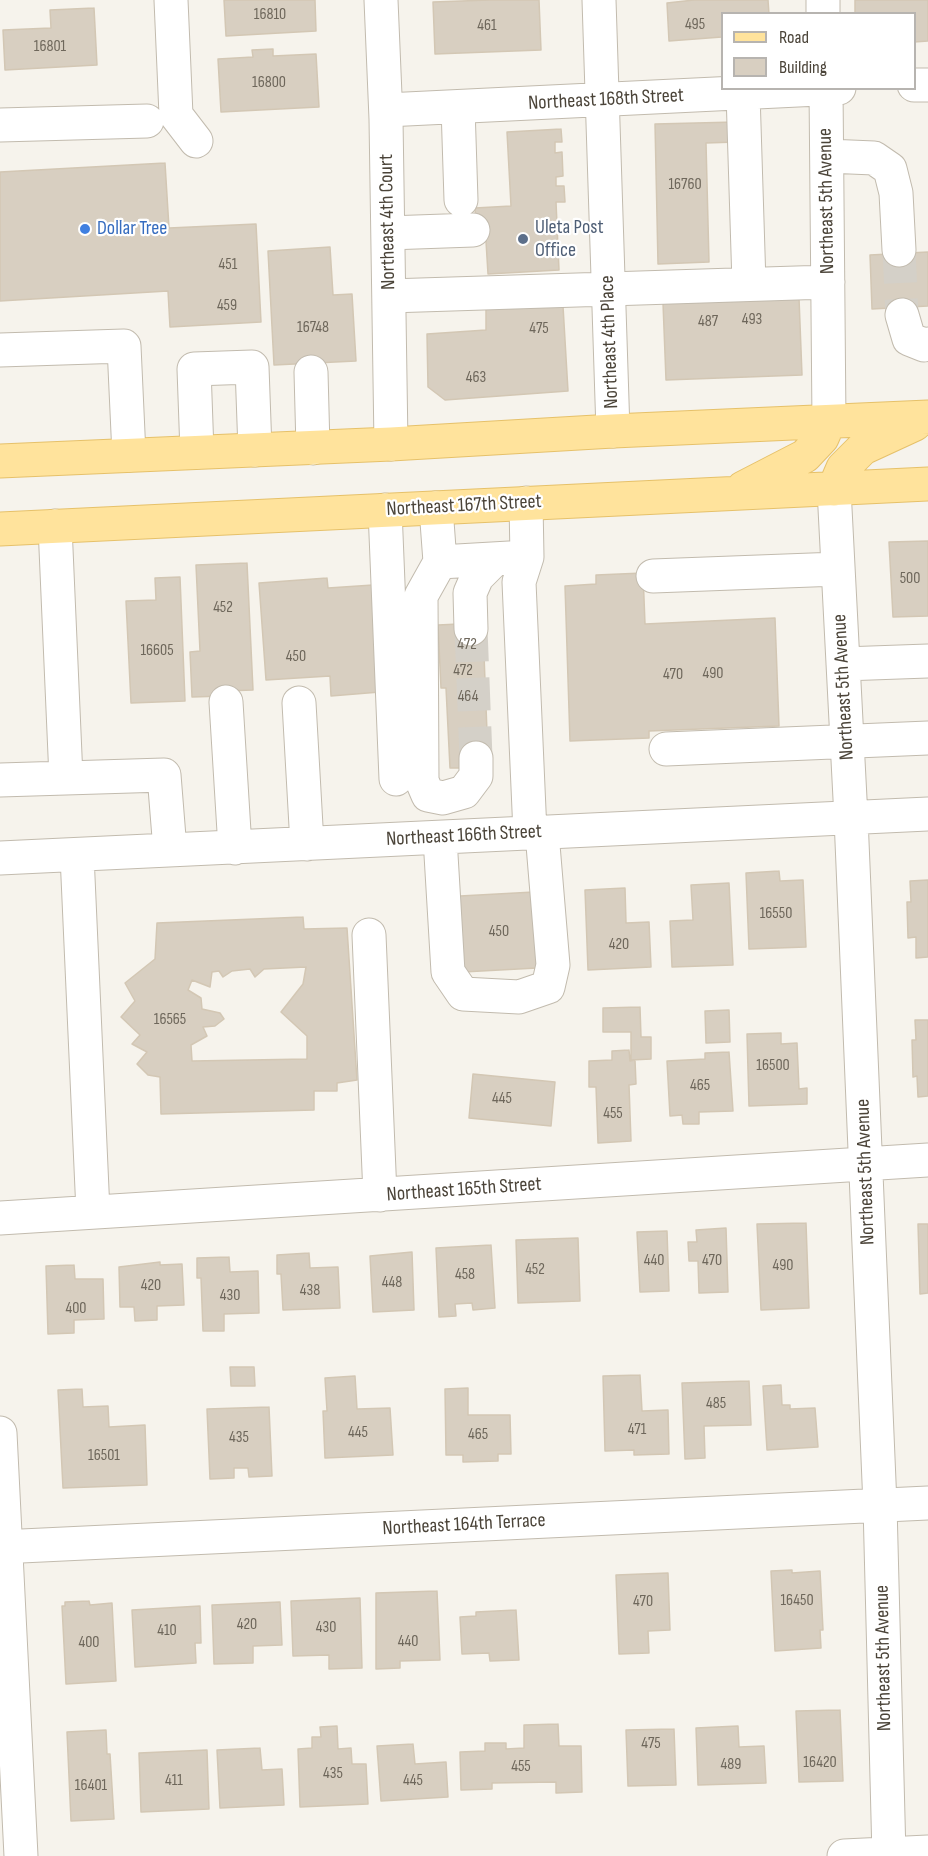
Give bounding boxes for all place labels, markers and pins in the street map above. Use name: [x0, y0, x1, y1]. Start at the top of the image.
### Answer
place label: Uleta Post Office: [535, 216, 603, 263]
place label: Dollar Tree: [97, 217, 167, 241]
marker: Dollar Tree: [78, 222, 92, 236]
marker: Uleta Post Office: [516, 232, 530, 246]

